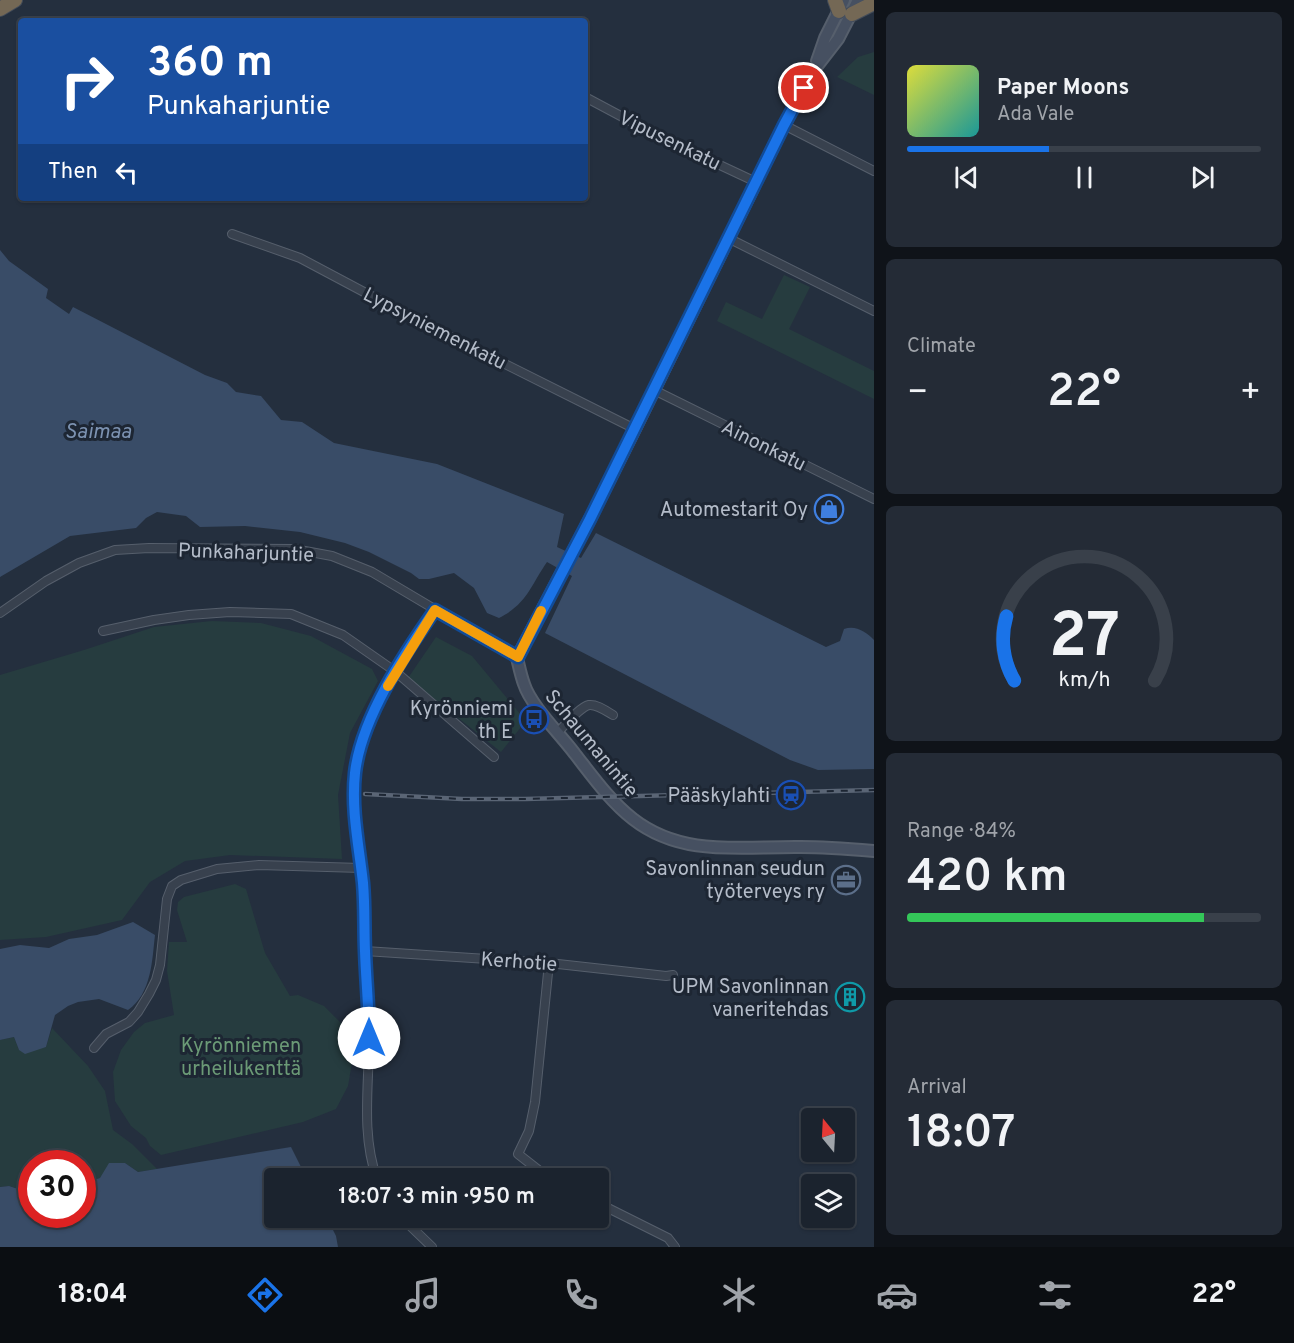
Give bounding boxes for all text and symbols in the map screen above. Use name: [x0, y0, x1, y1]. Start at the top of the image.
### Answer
text: 360 m: [147, 38, 273, 91]
icon: right: [48, 42, 126, 120]
pin: [778, 62, 829, 113]
icon: arrive: [787, 71, 820, 104]
text: Paper Moons: [997, 75, 1129, 102]
text: Punkaharjuntie: [147, 90, 330, 124]
text: Ada Vale: [997, 102, 1074, 128]
street label: Vipusenkatu: [614, 106, 725, 178]
icon: left: [110, 156, 143, 189]
text: Then: [48, 159, 98, 186]
icon: previous: [950, 161, 983, 194]
icon: pause: [1068, 161, 1101, 194]
icon: next: [1186, 161, 1219, 194]
street label: Lypsyniemenkatu: [358, 282, 510, 377]
text: Climate: [907, 334, 976, 360]
text: 22°: [1047, 365, 1121, 422]
text: −: [907, 373, 928, 415]
text: +: [1240, 373, 1261, 415]
street label: Ainonkatu: [716, 415, 810, 478]
water label: Saimaa: [65, 419, 132, 446]
shop icon: Automestarit Oy: [813, 493, 845, 525]
place label: Automestarit Oy: [660, 498, 808, 524]
street label: Punkaharjuntie: [178, 539, 314, 569]
text: 27: [1048, 600, 1120, 679]
text: km/h: [1058, 667, 1110, 694]
street label: Schaumanintie: [538, 685, 643, 804]
place label: Kyrönniemi th E: [410, 697, 513, 746]
bus stop icon: Kyrönniemi th E: [518, 703, 550, 735]
station icon: Pääskylahti: [775, 779, 807, 811]
place label: Pääskylahti: [667, 784, 770, 810]
text: Range · 84%: [907, 819, 1016, 845]
text: 420 km: [907, 850, 1067, 907]
place label: Savonlinnan seudun työterveys ry: [645, 857, 825, 906]
office icon: Savonlinnan seudun työterveys ry: [830, 864, 862, 896]
street label: Kerhotie: [480, 947, 558, 979]
place label: UPM Savonlinnan vaneritehdas: [672, 975, 829, 1024]
building icon: UPM Savonlinnan vaneritehdas: [834, 981, 866, 1013]
position arrow: [337, 1006, 401, 1070]
park label: Kyrönniemen urheilukenttä: [181, 1034, 301, 1083]
text: Arrival: [907, 1075, 967, 1101]
text: 18:07: [907, 1106, 1016, 1163]
north arrow: [801, 1108, 855, 1162]
map controls: [801, 1108, 855, 1228]
speed limit sign: 30: [18, 1150, 96, 1228]
button: layers: [801, 1174, 855, 1228]
text: 18:07 · 3 min · 950 m: [338, 1184, 535, 1211]
icon: directions: [244, 1274, 286, 1316]
icon: music: [402, 1274, 444, 1316]
icon: phone: [560, 1274, 602, 1316]
icon: climate: [718, 1274, 760, 1316]
icon: car: [876, 1274, 918, 1316]
icon: filters: [1034, 1274, 1076, 1316]
text: 18:04: [58, 1278, 127, 1312]
text: 22°: [1192, 1278, 1236, 1312]

